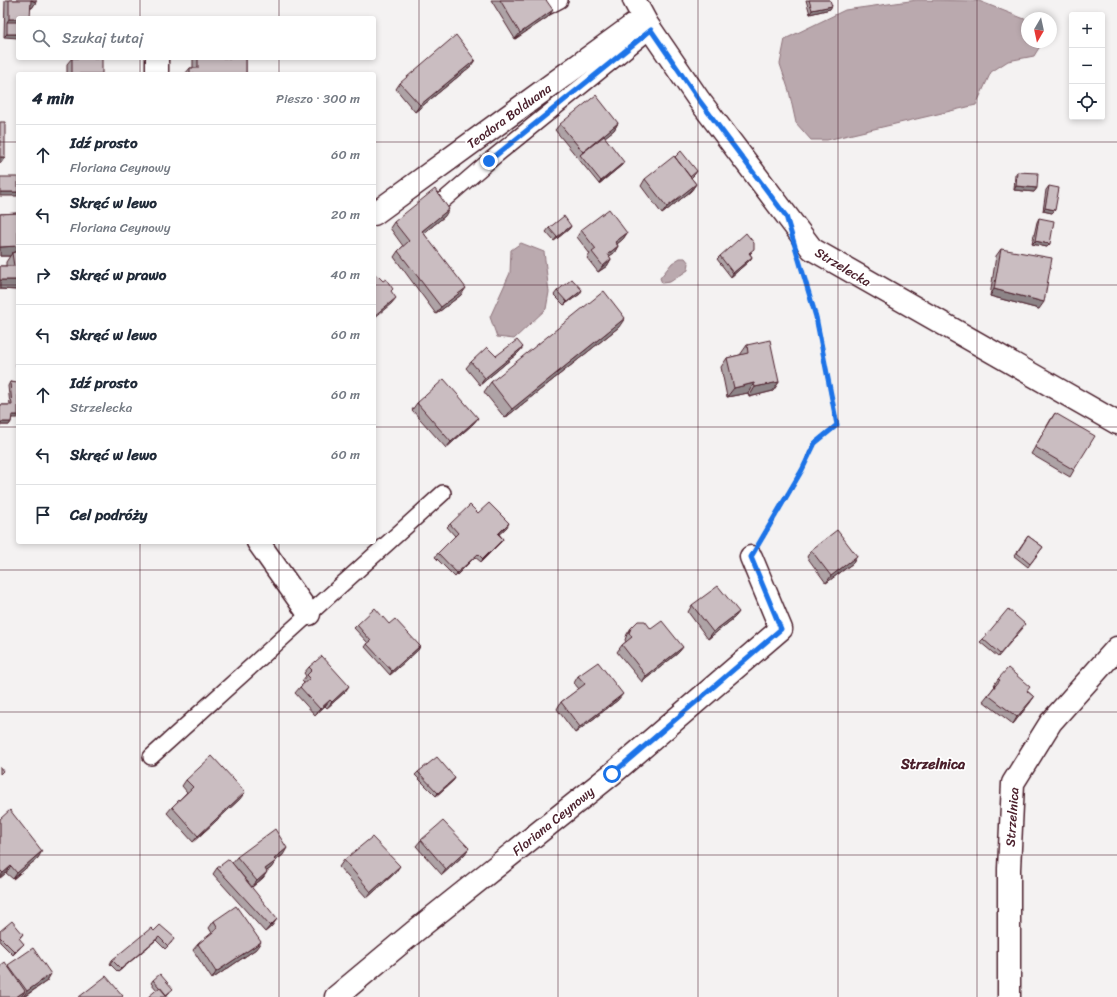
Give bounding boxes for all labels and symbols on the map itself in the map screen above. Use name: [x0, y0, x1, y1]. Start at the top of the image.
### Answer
north arrow: [1021, 12, 1057, 48]
street label: Teodora Bolduana: [462, 77, 557, 155]
route end: [480, 152, 498, 170]
street label: Strzelecka: [810, 241, 876, 293]
district label: Strzelnica: [900, 752, 966, 777]
route start: [603, 765, 621, 783]
street label: Floriana Ceynowy: [507, 780, 599, 862]
street label: Strzelnica: [998, 786, 1026, 847]

